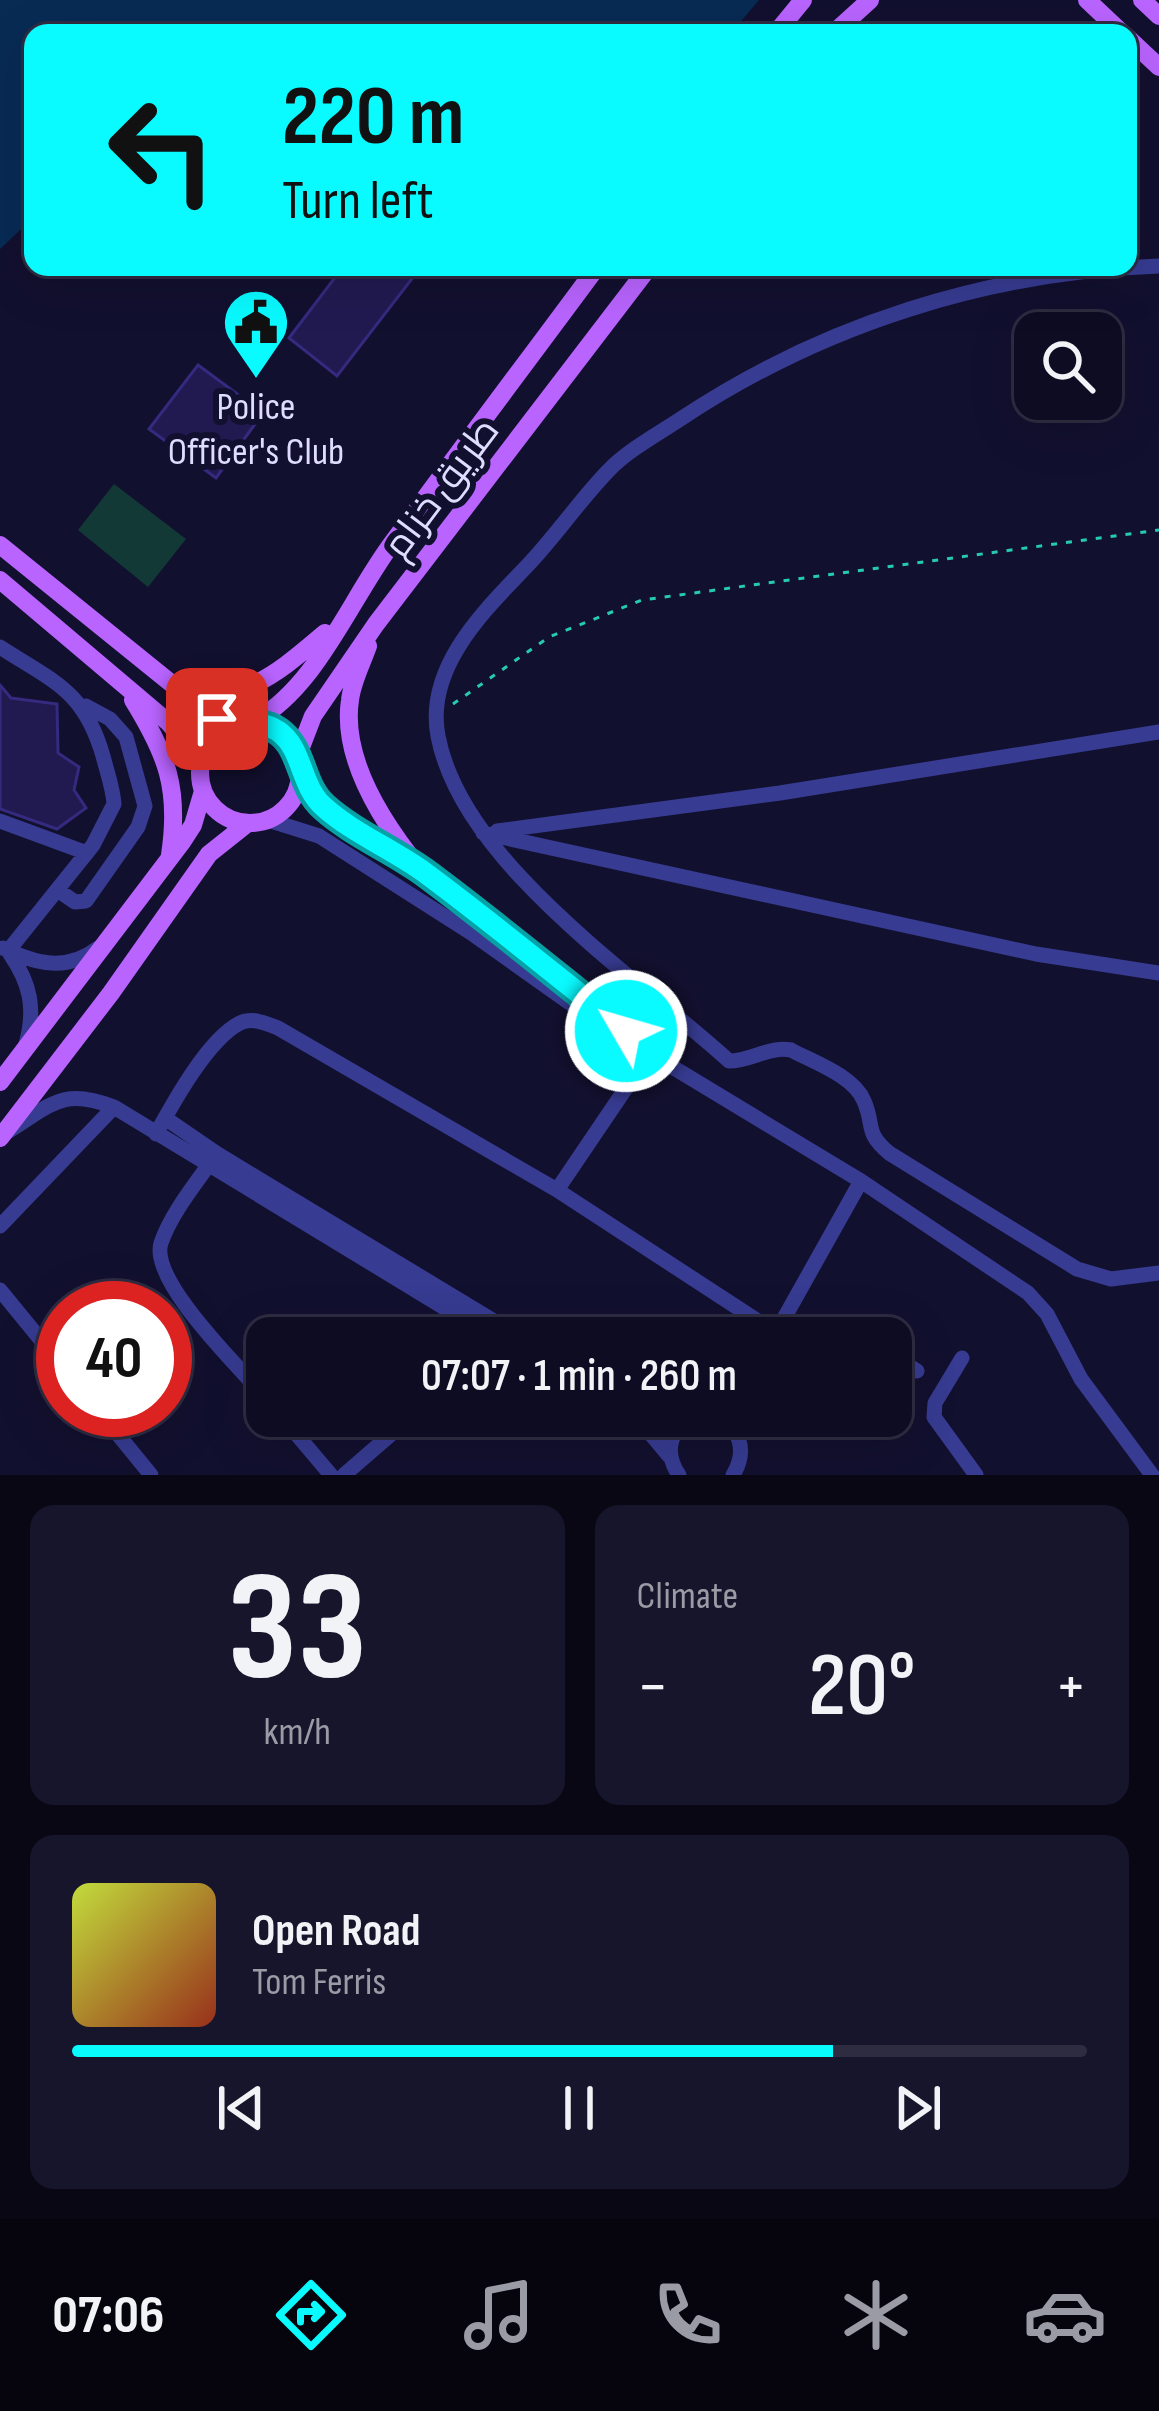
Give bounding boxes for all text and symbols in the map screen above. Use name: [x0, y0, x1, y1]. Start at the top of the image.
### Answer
text: 220 m: [282, 67, 464, 168]
icon: left: [84, 72, 240, 228]
text: Turn left: [282, 169, 434, 234]
public building icon: Police Officer's Club: [221, 287, 291, 381]
map controls: [1014, 312, 1122, 420]
button: search: [1014, 312, 1122, 420]
place label: Police Officer's Club: [168, 384, 344, 476]
street label: طريق خزام: [374, 409, 511, 569]
pin: [166, 668, 268, 770]
icon: arrive: [184, 686, 250, 752]
position arrow: [563, 968, 689, 1094]
speed limit sign: 40: [36, 1281, 192, 1437]
text: 07:07 · 1 min · 260 m: [421, 1349, 737, 1404]
text: 33: [227, 1537, 367, 1724]
text: Climate: [637, 1573, 738, 1620]
text: 20°: [808, 1633, 916, 1741]
text: −: [637, 1648, 669, 1727]
text: +: [1055, 1648, 1087, 1727]
text: km/h: [264, 1709, 331, 1756]
text: Open Road: [252, 1904, 420, 1959]
text: Tom Ferris: [252, 1959, 386, 2006]
icon: previous: [208, 2075, 274, 2141]
icon: pause: [546, 2075, 612, 2141]
icon: next: [885, 2075, 951, 2141]
icon: directions: [269, 2273, 353, 2357]
icon: music: [457, 2273, 541, 2357]
icon: phone: [646, 2273, 730, 2357]
icon: climate: [834, 2273, 918, 2357]
icon: car: [1023, 2273, 1107, 2357]
text: 07:06: [52, 2283, 164, 2348]

